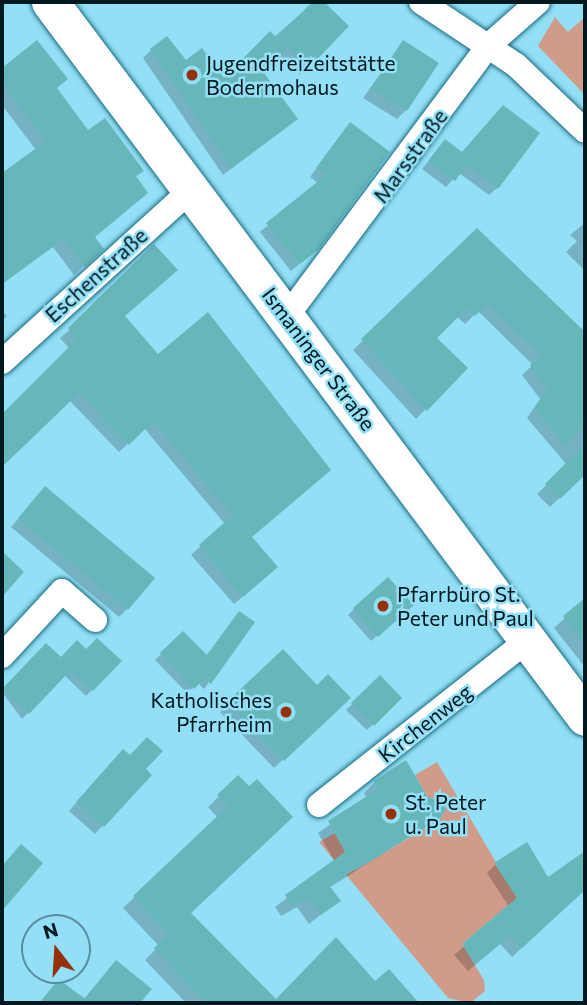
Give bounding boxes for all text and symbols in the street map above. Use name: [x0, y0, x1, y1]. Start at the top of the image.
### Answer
place label: Jugendfreizeitstätte Bodermohaus: [206, 50, 396, 100]
marker: Jugendfreizeitstätte Bodermohaus: [184, 67, 200, 83]
street label: Marsstraße: [368, 104, 452, 208]
street label: Eschenstraße: [40, 223, 152, 327]
street label: Ismaninger Straße: [257, 283, 381, 435]
place label: Pfarrbüro St. Peter und Paul: [397, 581, 534, 631]
marker: Pfarrbüro St. Peter und Paul: [375, 598, 391, 614]
street label: Kirchenweg: [373, 679, 477, 767]
place label: Katholisches Pfarrheim: [150, 687, 272, 737]
marker: Katholisches Pfarrheim: [278, 704, 294, 720]
place label: St. Peter u. Paul: [405, 789, 486, 839]
marker: St. Peter u. Paul: [383, 806, 399, 822]
north arrow: [21, 914, 91, 984]
text: N: [40, 917, 60, 943]

